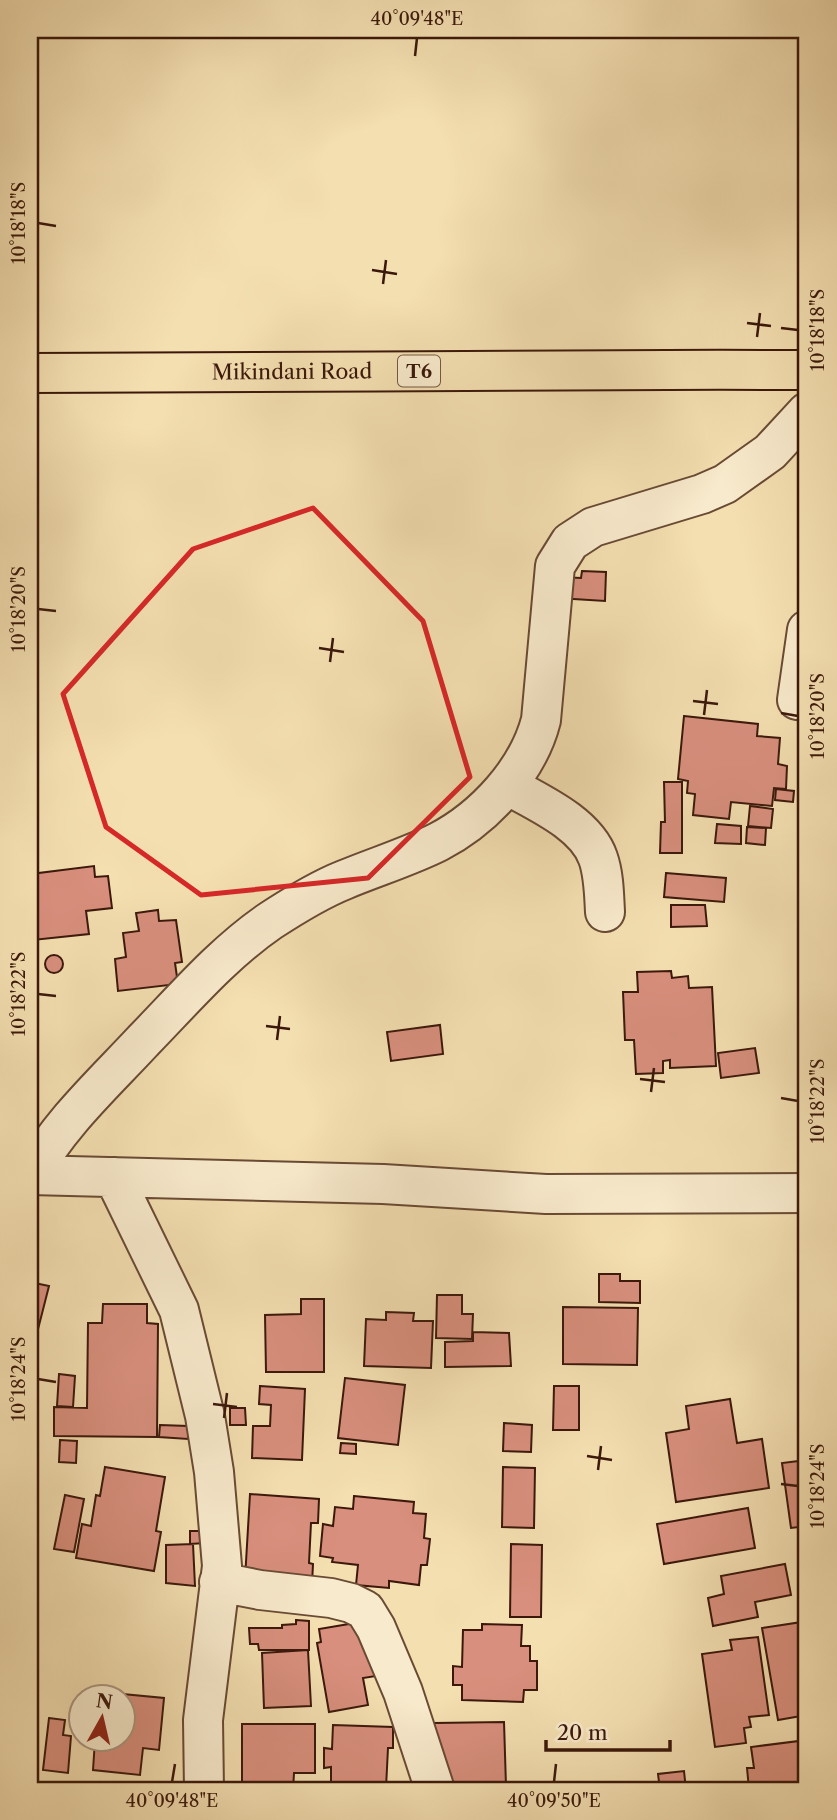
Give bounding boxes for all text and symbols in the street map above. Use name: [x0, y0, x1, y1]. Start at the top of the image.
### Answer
text: 40°09'48"E: [371, 8, 463, 30]
text: 10°18'18"S: [8, 182, 30, 264]
text: 10°18'18"S: [807, 289, 829, 371]
road number: T6: [398, 356, 440, 386]
street label: Mikindani Road: [212, 358, 372, 384]
text: 10°18'20"S: [8, 566, 30, 652]
text: 10°18'20"S: [807, 673, 829, 759]
text: 10°18'22"S: [8, 951, 30, 1037]
text: 10°18'22"S: [807, 1058, 829, 1144]
text: 10°18'24"S: [8, 1336, 30, 1422]
text: 10°18'24"S: [807, 1443, 829, 1529]
north arrow: [66, 1684, 136, 1754]
text: N: [95, 1689, 114, 1714]
scale bar: [546, 1708, 671, 1752]
text: 20 m: [557, 1720, 608, 1745]
text: 40°09'48"E: [126, 1790, 218, 1812]
text: 40°09'50"E: [507, 1790, 601, 1812]

